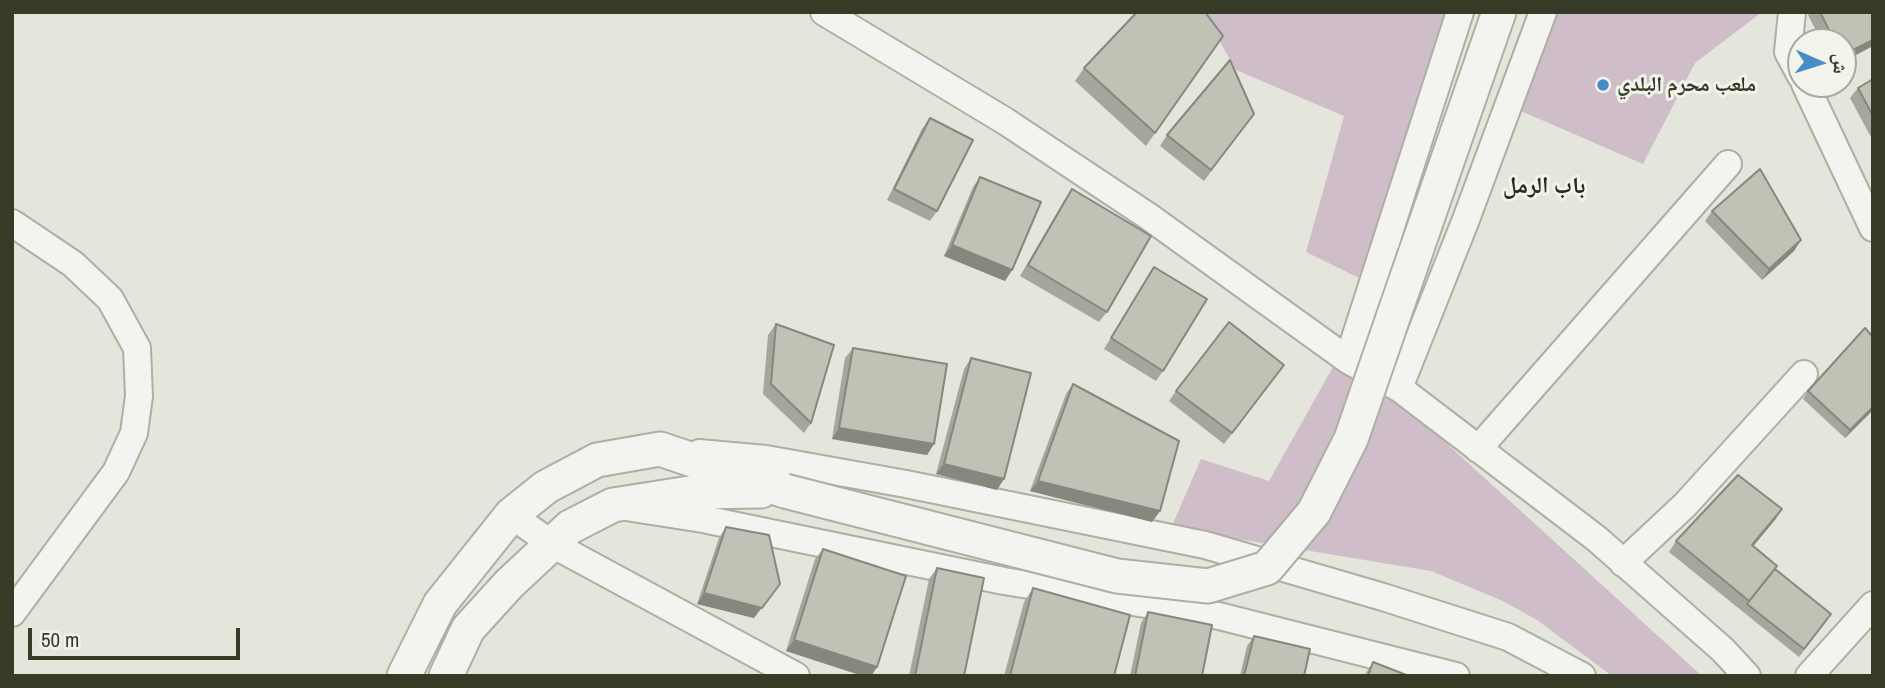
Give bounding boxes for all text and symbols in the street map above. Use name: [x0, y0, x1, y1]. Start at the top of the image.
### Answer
north arrow: [1787, 28, 1857, 98]
text: ش: [1827, 53, 1854, 75]
place label: ملعب محرم البلدي: [1617, 72, 1756, 98]
marker: ملعب محرم البلدي: [1595, 77, 1611, 93]
district label: باب الرمل: [1503, 173, 1585, 201]
scale bar: [32, 614, 243, 658]
text: 50 m: [41, 625, 79, 654]

